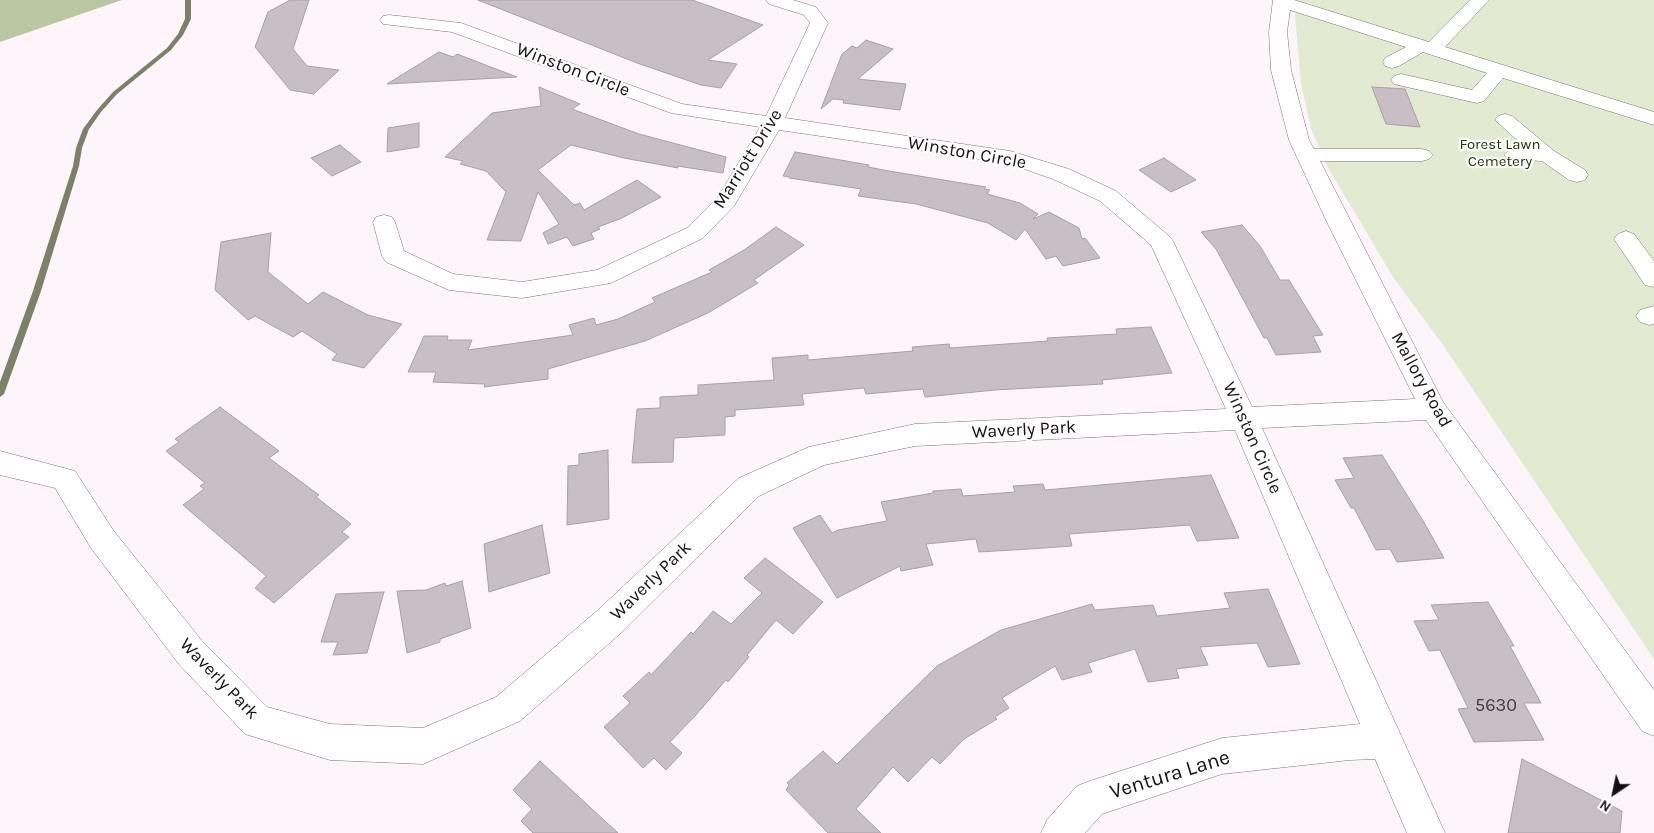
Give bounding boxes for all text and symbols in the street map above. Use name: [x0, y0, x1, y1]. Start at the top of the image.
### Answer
street label: Winston Circle: [513, 38, 633, 102]
street label: Marriott Drive: [709, 105, 787, 213]
street label: Winston Circle: [906, 132, 1028, 174]
park label: Forest Lawn Cemetery: [1459, 136, 1541, 171]
street label: Mallory Road: [1386, 329, 1456, 431]
street label: Winston Circle: [1218, 379, 1286, 497]
street label: Waverly Park: [971, 416, 1077, 444]
street label: Waverly Park: [606, 537, 696, 625]
street label: Waverly Park: [175, 634, 263, 724]
house number: 5630: [1475, 695, 1517, 717]
street label: Ventura Lane: [1107, 745, 1233, 805]
north arrow: [1589, 768, 1639, 818]
text: N: [1596, 796, 1614, 816]

